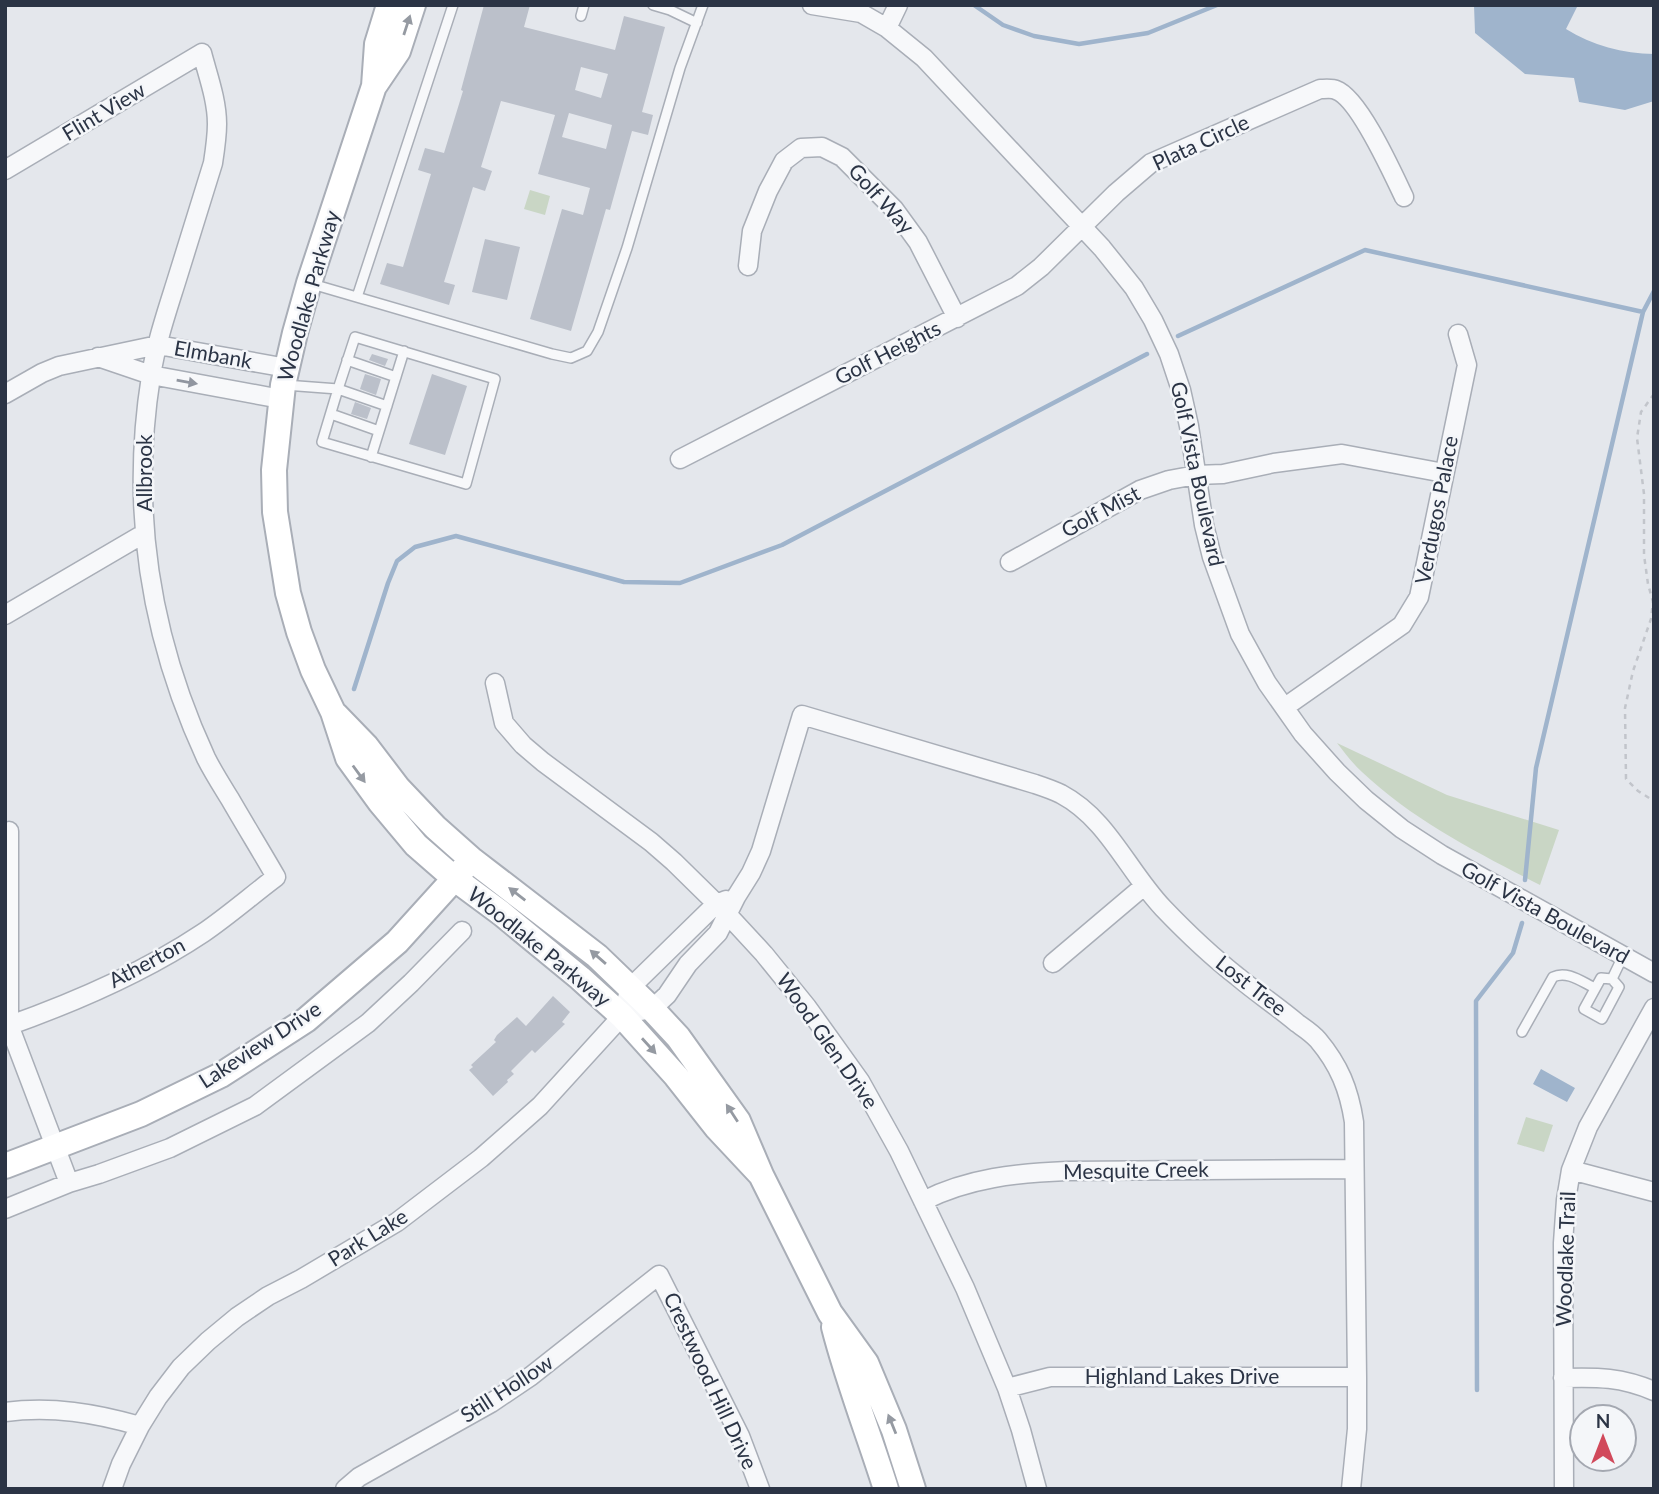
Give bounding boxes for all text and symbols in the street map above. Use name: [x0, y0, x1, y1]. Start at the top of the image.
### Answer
one-way arrow: [402, 14, 413, 35]
street label: Flint View: [57, 76, 150, 145]
street label: Plata Circle: [1148, 108, 1253, 175]
street label: Golf Way: [844, 158, 920, 238]
street label: Woodlake Parkway: [271, 207, 344, 384]
street label: Golf Heights: [830, 314, 944, 389]
street label: Elmbank: [172, 334, 255, 373]
one-way arrow: [176, 376, 198, 387]
street label: Golf Vista Boulevard: [1167, 379, 1230, 568]
street label: Verdugos Palace: [1409, 433, 1462, 586]
street label: Allbrook: [131, 434, 156, 512]
street label: Golf Mist: [1057, 479, 1144, 542]
one-way arrow: [352, 765, 366, 783]
street label: Golf Vista Boulevard: [1457, 855, 1634, 968]
street label: Woodlake Parkway: [464, 881, 617, 1011]
one-way arrow: [509, 886, 527, 901]
street label: Atherton: [104, 931, 189, 992]
one-way arrow: [589, 949, 607, 965]
street label: Lost Tree: [1212, 949, 1292, 1020]
street label: Wood Glen Drive: [772, 967, 884, 1113]
street label: Lakeview Drive: [193, 995, 325, 1092]
one-way arrow: [641, 1037, 657, 1054]
one-way arrow: [725, 1104, 739, 1122]
street label: Mesquite Creek: [1063, 1156, 1209, 1183]
street label: Woodlake Trail: [1550, 1191, 1579, 1327]
street label: Park Lake: [323, 1203, 411, 1271]
street label: Crestwood Hill Drive: [659, 1288, 763, 1473]
street label: Still Hollow: [455, 1348, 557, 1427]
street label: Highland Lakes Drive: [1085, 1363, 1279, 1388]
north arrow: [1568, 1403, 1638, 1473]
text: N: [1596, 1409, 1610, 1432]
one-way arrow: [886, 1413, 897, 1434]

